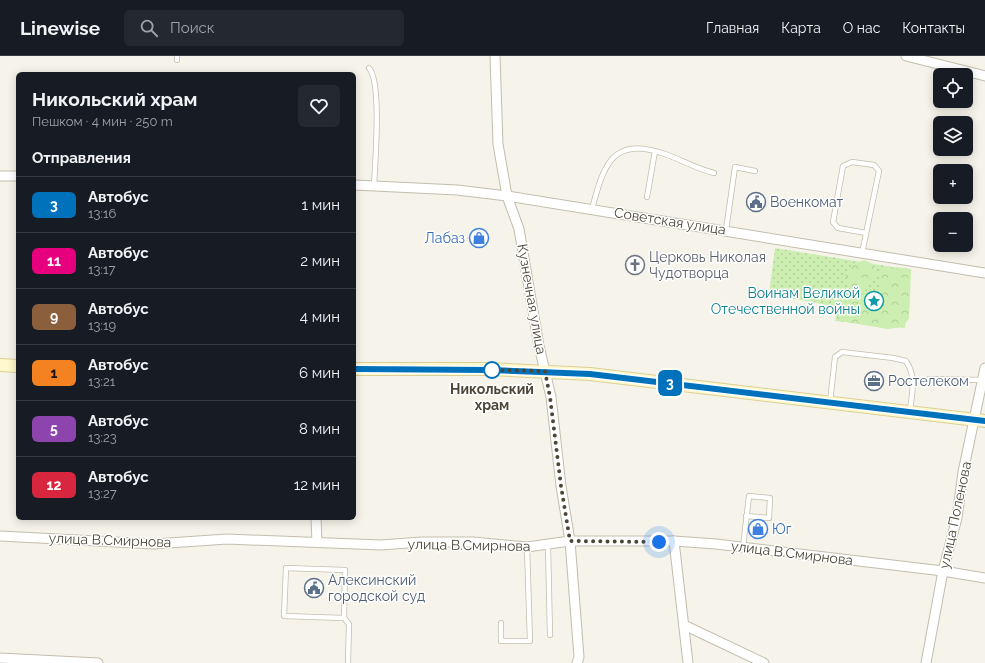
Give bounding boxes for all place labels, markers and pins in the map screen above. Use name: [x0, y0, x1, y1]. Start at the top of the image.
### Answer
public building icon: Военкомат: [745, 191, 767, 213]
place label: Военкомат: [770, 194, 844, 210]
shop icon: Лабаз: [468, 227, 490, 249]
place label: Лабаз: [425, 230, 465, 246]
place label: Церковь Николая Чудотворца: [649, 249, 766, 281]
church icon: Церковь Николая Чудотворца: [624, 254, 646, 276]
place label: Воинам Великой Отечественной войны: [711, 285, 860, 317]
place icon: Воинам Великой Отечественной войны: [863, 290, 885, 312]
marker: Никольский храм: [483, 361, 501, 379]
office icon: Ростелеком: [863, 370, 885, 392]
place label: Ростелеком: [888, 373, 969, 389]
place label: Никольский храм: [450, 381, 534, 413]
shop icon: Юг: [747, 518, 769, 540]
place label: Юг: [772, 521, 792, 537]
place label: Алексинский городской суд: [328, 572, 425, 604]
public building icon: Алексинский городской суд: [303, 577, 325, 599]

